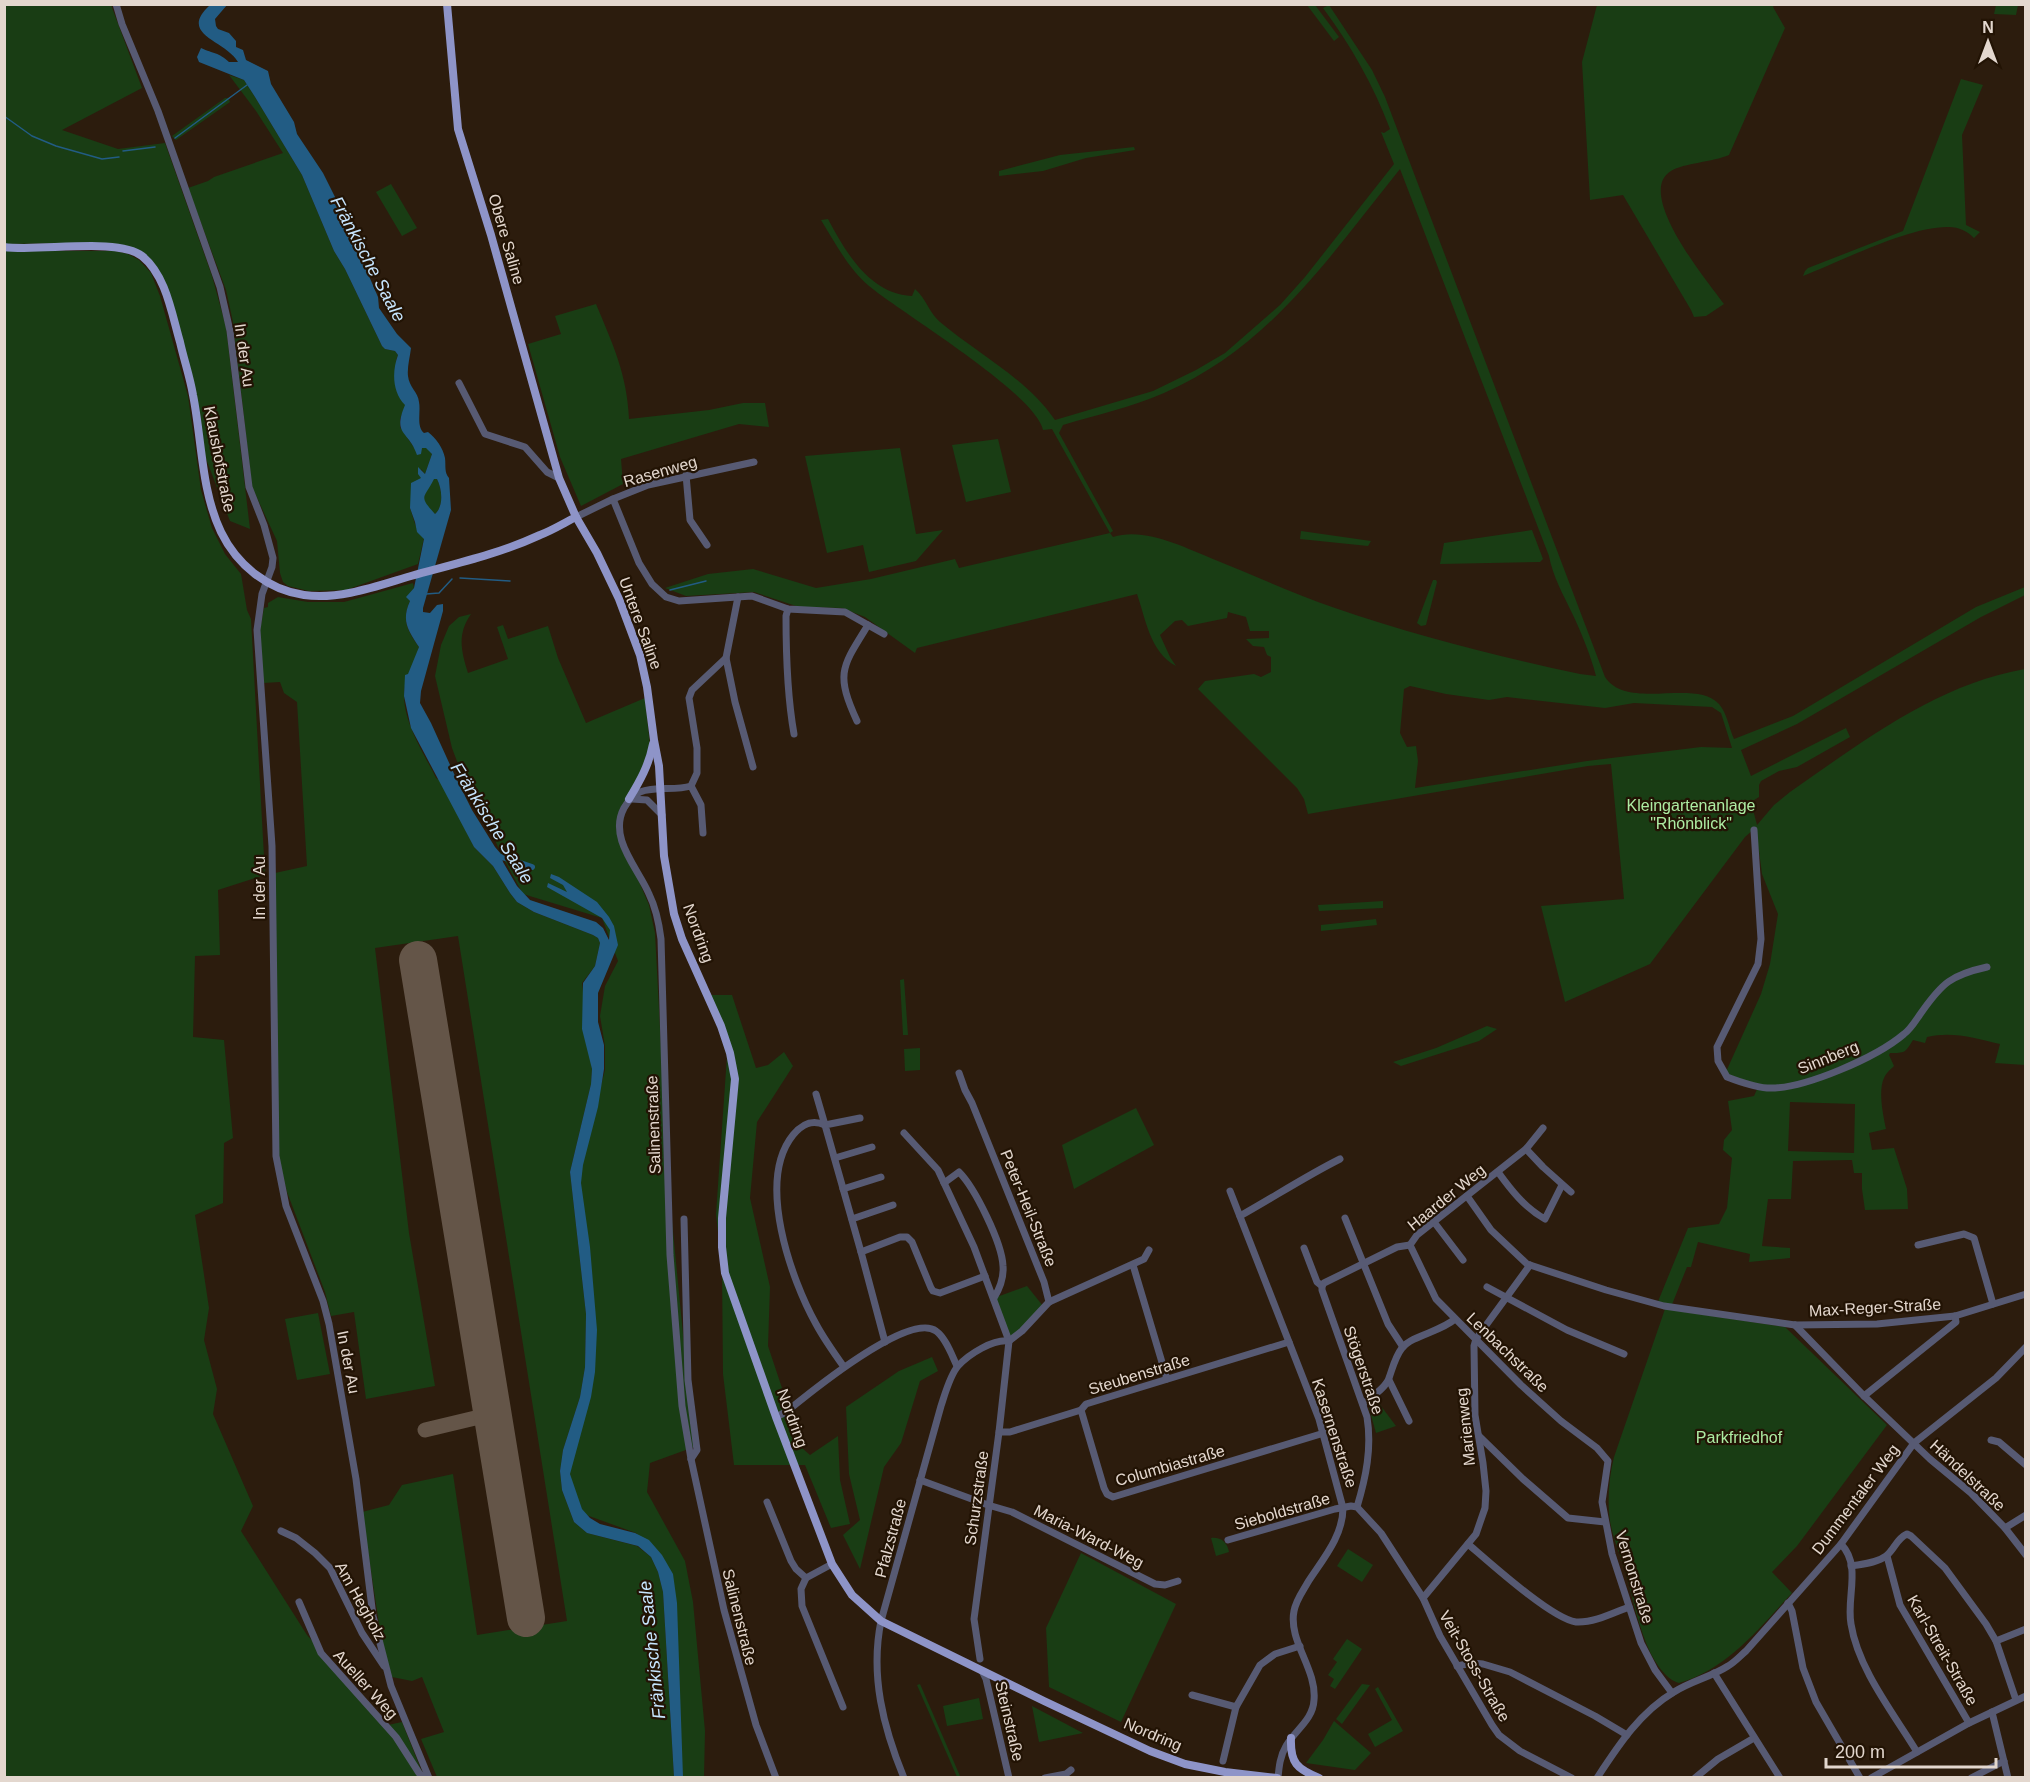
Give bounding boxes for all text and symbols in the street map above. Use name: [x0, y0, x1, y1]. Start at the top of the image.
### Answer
north arrow: [1958, 12, 2018, 72]
text: N: [1982, 19, 1994, 36]
street label: Obere Saline: [485, 192, 528, 286]
water label: Fränkische Saale: [327, 193, 409, 325]
street label: In der Au: [232, 322, 257, 388]
street label: Klaushofstraße: [201, 405, 238, 514]
street label: Rasenweg: [621, 453, 699, 490]
street label: Untere Saline: [616, 575, 665, 672]
water label: Fränkische Saale: [447, 759, 537, 887]
park label: Kleingartenanlage "Rhönblick": [1627, 797, 1756, 832]
street label: In der Au: [251, 856, 268, 920]
street label: Nordring: [680, 901, 717, 965]
street label: Sinnberg: [1795, 1038, 1861, 1077]
street label: Salinenstraße: [643, 1075, 664, 1175]
street label: Peter-Heil-Straße: [997, 1147, 1060, 1269]
street label: Haarder Weg: [1404, 1161, 1489, 1234]
street label: Max-Reger-Straße: [1808, 1296, 1942, 1319]
street label: Lenbachstraße: [1463, 1309, 1552, 1396]
street label: Stögerstraße: [1340, 1324, 1387, 1417]
street label: In der Au: [334, 1329, 363, 1395]
street label: Steubenstraße: [1086, 1351, 1192, 1398]
street label: Kasernenstraße: [1309, 1376, 1360, 1490]
street label: Nordring: [774, 1386, 811, 1450]
street label: Marienweg: [1453, 1387, 1478, 1467]
park label: Parkfriedhof: [1696, 1429, 1783, 1446]
street label: Händelstraße: [1927, 1436, 2009, 1514]
street label: Dummentaler Weg: [1809, 1441, 1902, 1558]
street label: Columbiastraße: [1114, 1442, 1227, 1489]
street label: Schurzstraße: [961, 1450, 992, 1546]
street label: Sieboldstraße: [1232, 1490, 1332, 1533]
street label: Pfalzstraße: [872, 1497, 909, 1579]
street label: Maria-Ward-Weg: [1031, 1501, 1146, 1571]
street label: Vernonstraße: [1612, 1529, 1657, 1626]
street label: Am Hegholz: [332, 1559, 389, 1643]
street label: Salinenstraße: [719, 1567, 760, 1667]
water label: Fränkische Saale: [635, 1580, 669, 1720]
street label: Karl-Streit-Straße: [1904, 1592, 1981, 1708]
street label: Veit-Stoss-Straße: [1436, 1608, 1513, 1725]
street label: Aueller Weg: [330, 1646, 401, 1722]
street label: Steinstraße: [992, 1679, 1027, 1763]
street label: Nordring: [1121, 1715, 1184, 1754]
scale bar: [1826, 1731, 1996, 1769]
text: 200 m: [1835, 1742, 1885, 1762]

